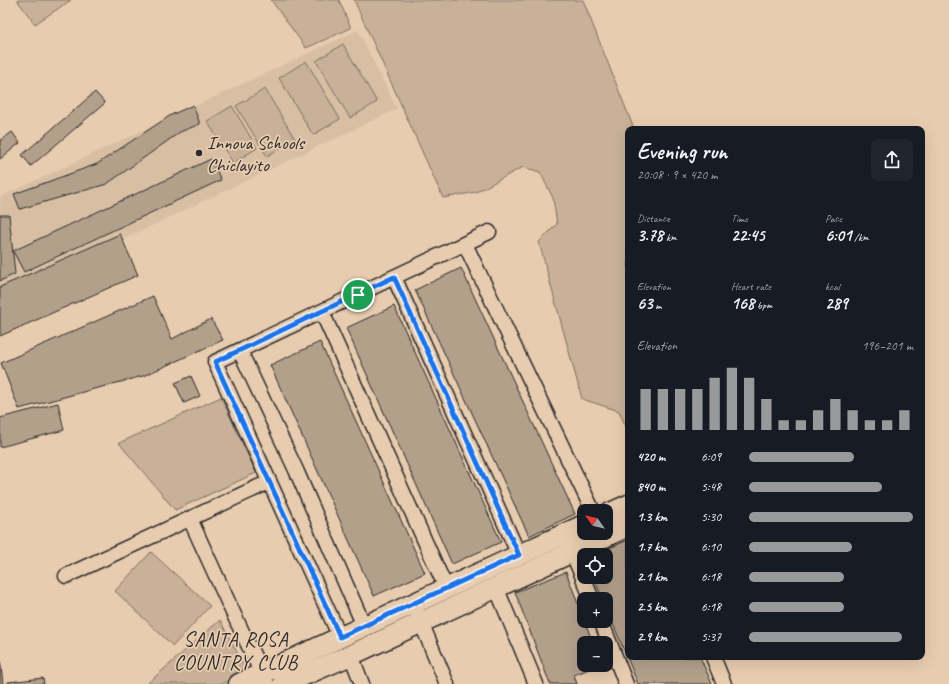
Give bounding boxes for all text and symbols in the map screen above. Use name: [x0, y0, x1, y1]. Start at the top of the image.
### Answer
place label: Innova Schools Chiclayito: [207, 131, 307, 177]
text: Evening run: [637, 138, 727, 166]
button: share: [871, 139, 913, 181]
marker: Innova Schools Chiclayito: [194, 148, 204, 158]
text: 20:08 · 9 × 420 m: [637, 167, 718, 183]
text: Distance: [637, 211, 670, 225]
text: Time: [731, 211, 748, 225]
text: Pace: [825, 211, 842, 225]
text: 3.78: [637, 225, 663, 246]
text: 22:45: [731, 225, 765, 246]
text: 6:01: [825, 225, 852, 246]
text: km: [663, 230, 677, 244]
text: /km: [852, 230, 869, 244]
pin: [341, 278, 375, 312]
text: Elevation: [637, 279, 671, 293]
text: Heart rate: [731, 279, 771, 293]
text: kcal: [825, 279, 840, 293]
icon: arrive: [347, 284, 369, 306]
text: 63: [637, 293, 653, 314]
text: 168: [731, 293, 754, 314]
text: 289: [825, 293, 848, 314]
text: m: [653, 298, 662, 312]
text: bpm: [754, 298, 772, 312]
text: Elevation: [637, 338, 677, 354]
text: 196–201 m: [862, 338, 913, 354]
text: 420 m: [637, 449, 665, 465]
text: 6:09: [701, 449, 721, 465]
text: 840 m: [637, 479, 665, 495]
text: 5:48: [701, 479, 721, 495]
north arrow: [577, 504, 613, 540]
map controls: [577, 504, 613, 672]
text: 1.3 km: [637, 509, 667, 525]
text: 5:30: [701, 509, 721, 525]
text: 1.7 km: [637, 539, 667, 555]
text: 6:10: [701, 539, 721, 555]
button: locate: [577, 548, 613, 584]
text: 2.1 km: [637, 569, 667, 585]
text: 6:18: [701, 569, 721, 585]
button: +: [577, 592, 613, 628]
text: 2.5 km: [637, 599, 667, 615]
text: 6:18: [701, 599, 721, 615]
district label: SANTA ROSA COUNTRY CLUB: [174, 627, 299, 675]
text: 2.9 km: [637, 629, 667, 645]
text: 5:37: [701, 629, 721, 645]
button: −: [577, 636, 613, 672]

